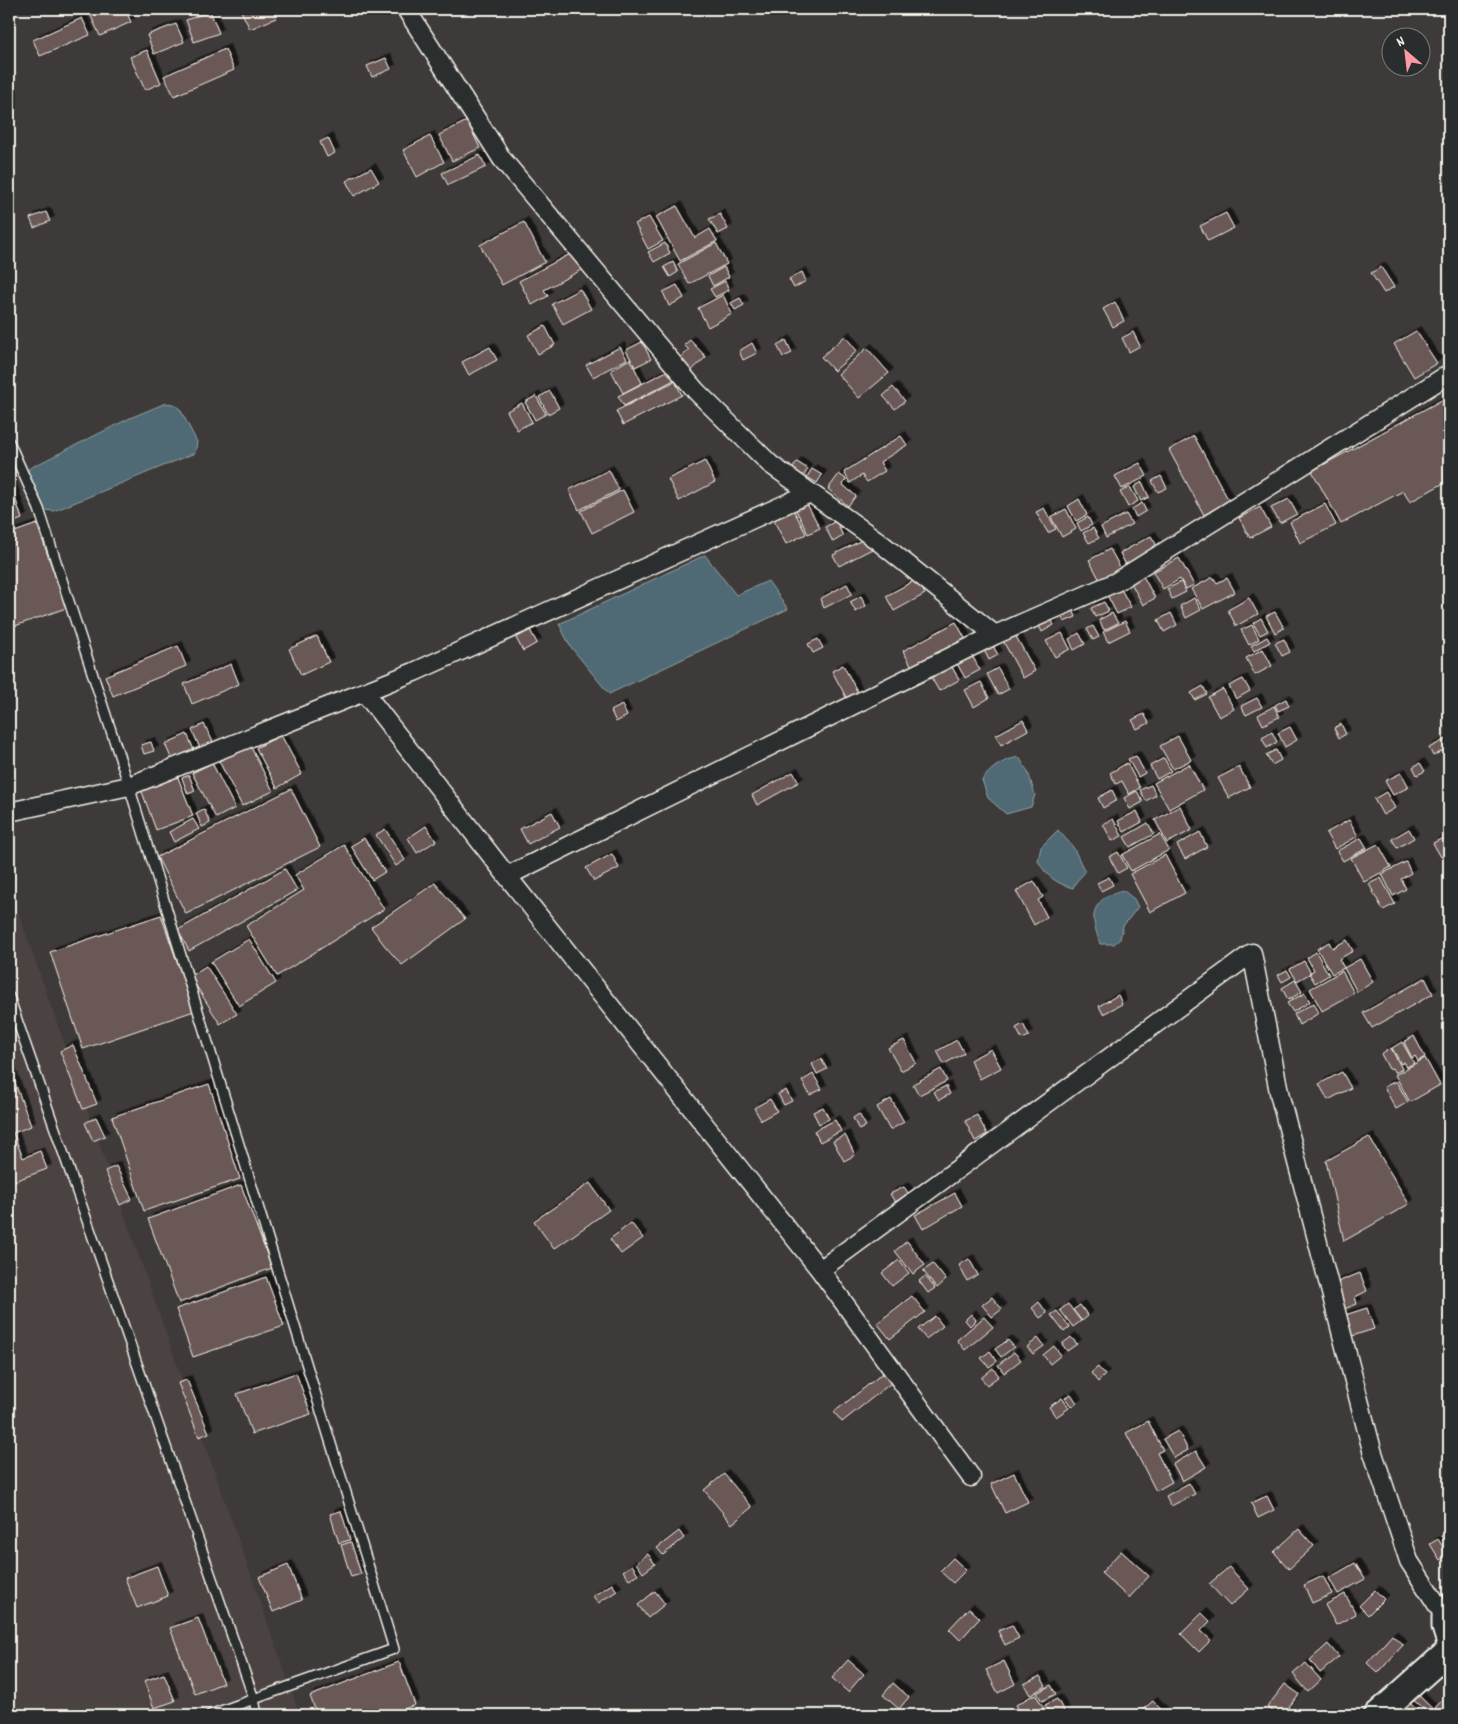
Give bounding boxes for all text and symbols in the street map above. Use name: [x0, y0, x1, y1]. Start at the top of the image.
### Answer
north arrow: [1380, 28, 1430, 78]
text: N: [1393, 32, 1409, 53]

